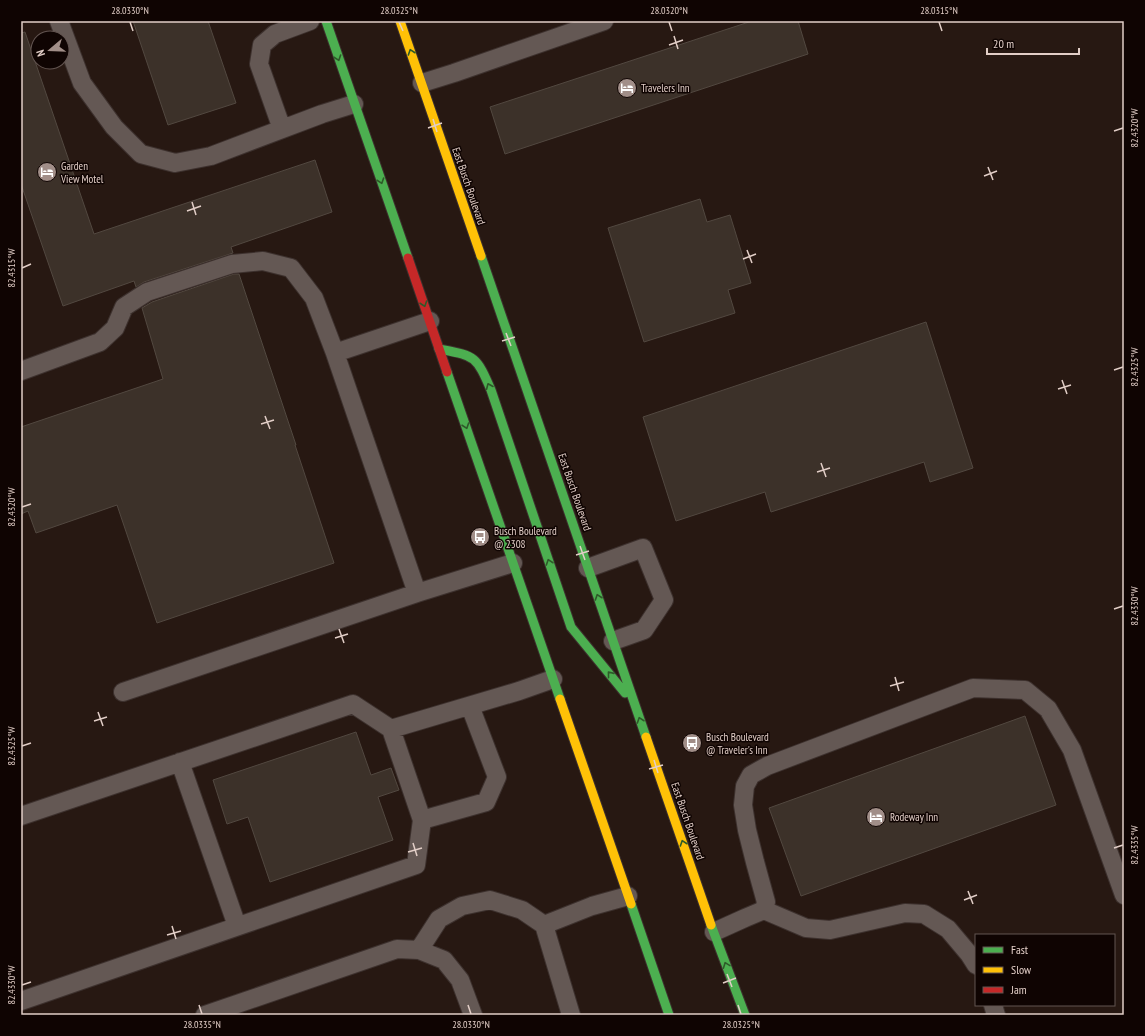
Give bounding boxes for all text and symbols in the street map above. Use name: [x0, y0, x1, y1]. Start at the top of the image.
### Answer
text: 28.0330°N: [111, 4, 149, 17]
text: 28.0325°N: [380, 4, 418, 17]
text: 28.0320°N: [650, 4, 688, 17]
text: 28.0315°N: [920, 4, 958, 17]
north arrow: [30, 30, 70, 70]
scale bar: [987, 30, 1079, 56]
text: 20 m: [993, 36, 1014, 51]
text: N: [33, 48, 48, 58]
one-way arrow: [407, 49, 416, 56]
one-way arrow: [334, 54, 342, 61]
hotel icon: Travelers Inn: [616, 77, 638, 99]
place label: Travelers Inn: [641, 81, 690, 95]
text: 82.4320°W: [1128, 108, 1141, 147]
street label: East Busch Boulevard: [449, 145, 489, 227]
place label: Garden View Motel: [60, 159, 104, 186]
hotel icon: Garden View Motel: [36, 161, 58, 183]
one-way arrow: [376, 177, 385, 184]
text: 82.4315°W: [5, 248, 18, 287]
one-way arrow: [419, 300, 427, 307]
text: 82.4325°W: [1128, 347, 1141, 386]
one-way arrow: [485, 383, 493, 390]
one-way arrow: [461, 423, 470, 430]
street label: East Busch Boulevard: [555, 451, 595, 533]
text: 82.4320°W: [5, 487, 18, 526]
place label: Busch Boulevard @ 2308: [494, 524, 557, 551]
bus stop icon: Busch Boulevard @ 2308: [469, 526, 491, 548]
one-way arrow: [546, 559, 554, 566]
text: 82.4330°W: [1128, 586, 1141, 625]
one-way arrow: [594, 594, 603, 601]
one-way arrow: [608, 672, 615, 679]
one-way arrow: [637, 717, 645, 724]
text: 82.4325°W: [5, 726, 18, 765]
place label: Busch Boulevard @ Traveler's Inn: [706, 730, 769, 757]
bus stop icon: Busch Boulevard @ Traveler's Inn: [681, 732, 703, 754]
street label: East Busch Boulevard: [668, 780, 708, 862]
hotel icon: Rodeway Inn: [865, 806, 887, 828]
place label: Rodeway Inn: [890, 810, 938, 824]
text: 82.4335°W: [1128, 825, 1141, 864]
one-way arrow: [679, 840, 687, 847]
legend: [975, 934, 1115, 1006]
text: Fast: [1011, 942, 1029, 957]
one-way arrow: [723, 962, 731, 969]
text: Slow: [1011, 962, 1032, 977]
text: 82.4330°W: [5, 965, 18, 1004]
text: Jam: [1010, 982, 1027, 997]
text: 28.0335°N: [183, 1018, 221, 1031]
text: 28.0330°N: [452, 1018, 490, 1031]
text: 28.0325°N: [722, 1018, 760, 1031]

